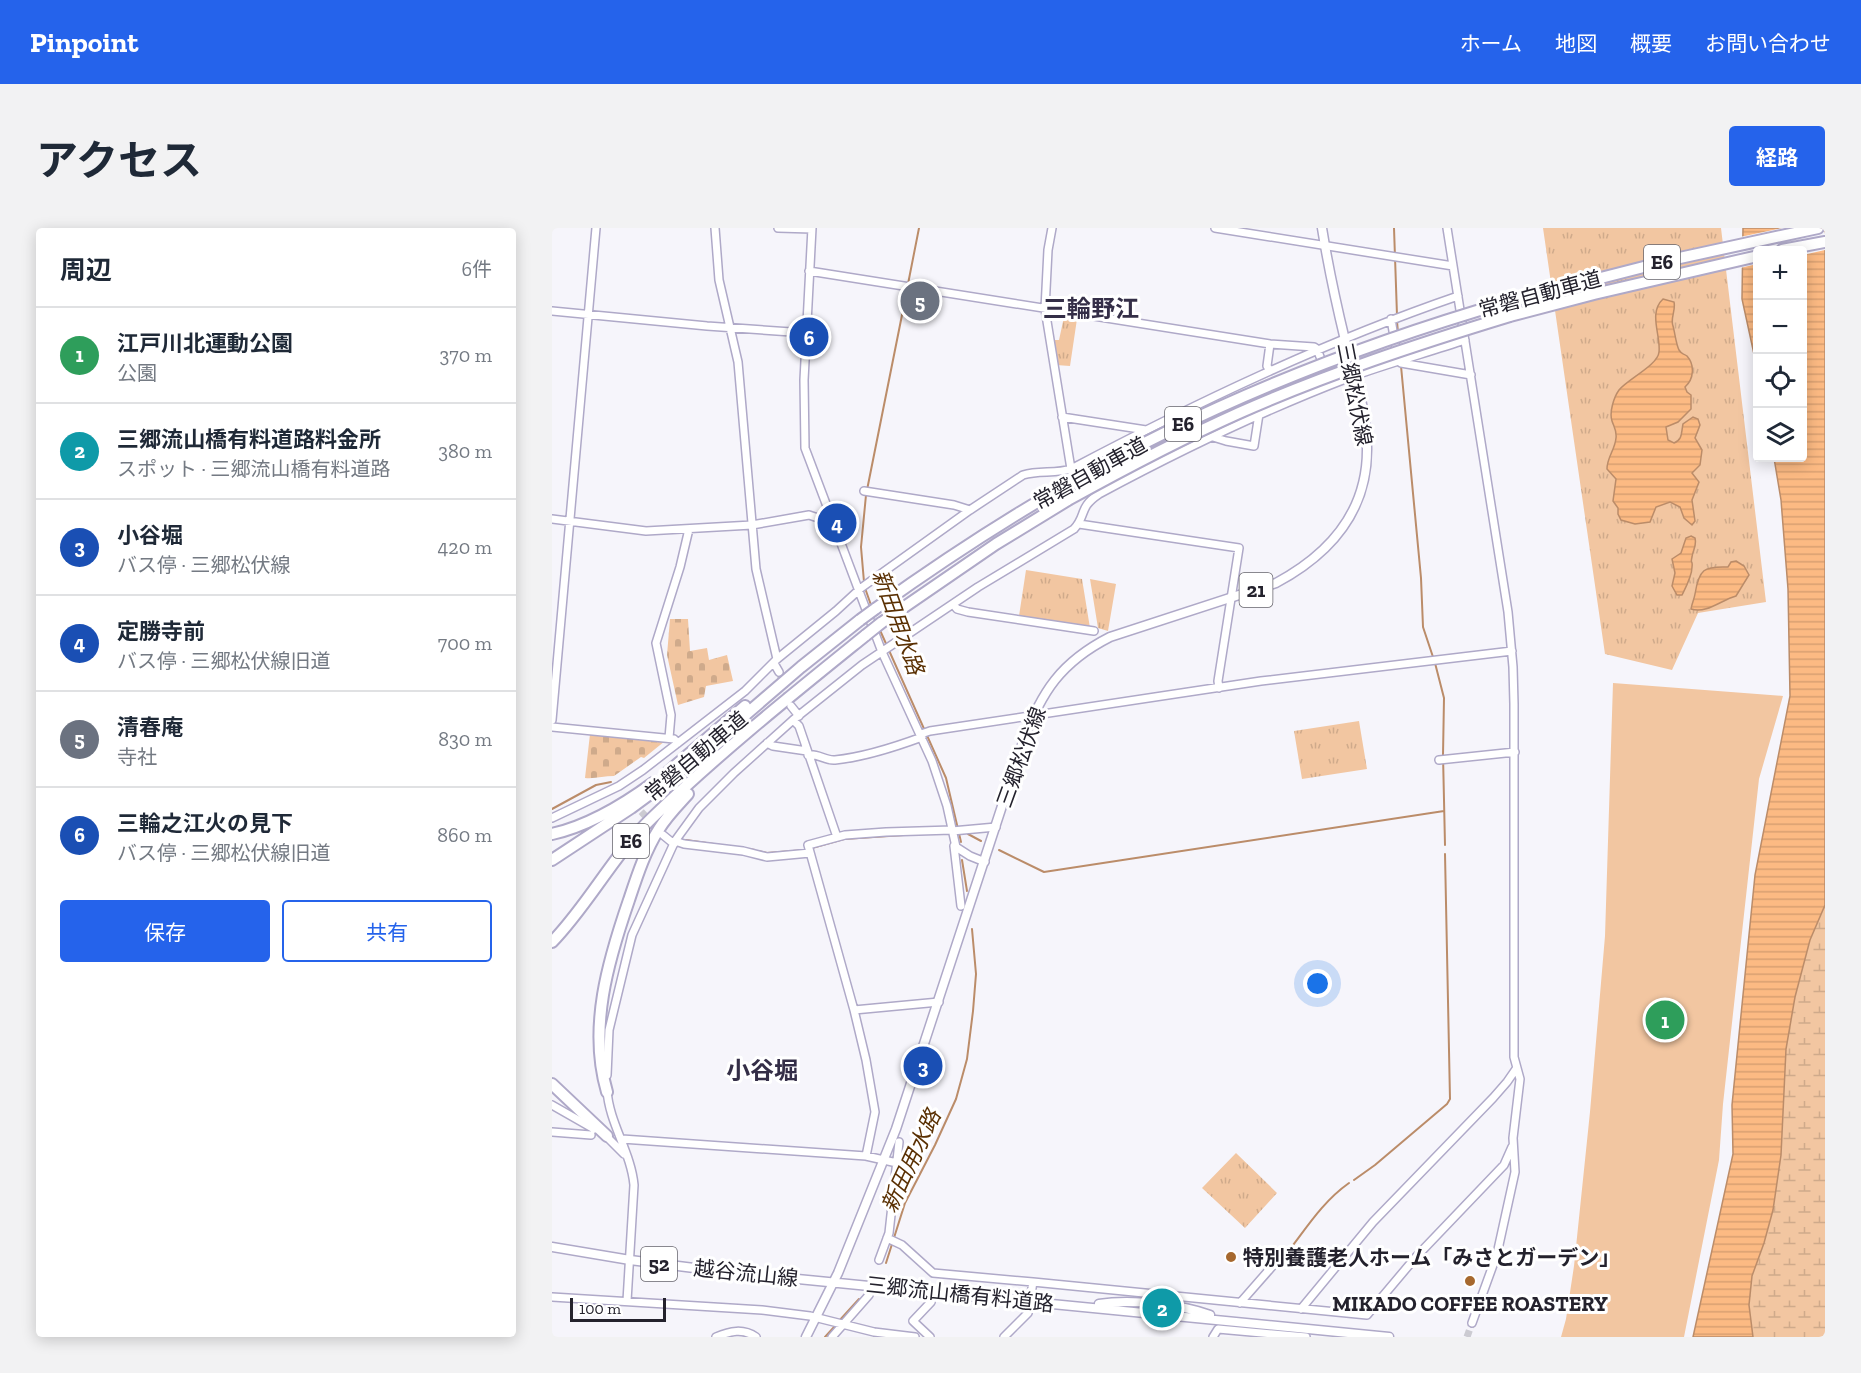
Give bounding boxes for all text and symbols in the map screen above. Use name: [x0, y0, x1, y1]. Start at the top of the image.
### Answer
text: Pinpoint: [30, 26, 138, 59]
text: ホーム: [1460, 31, 1522, 56]
text: 地図: [1555, 31, 1597, 56]
text: 概要: [1630, 31, 1672, 56]
text: お問い合わせ: [1705, 31, 1831, 56]
button: 経路: [1729, 126, 1825, 186]
text: アクセス: [36, 135, 202, 186]
road number: E6: [1644, 245, 1680, 279]
map controls: [1753, 246, 1807, 462]
button: +: [1753, 246, 1807, 300]
text: 周辺: [60, 254, 112, 286]
text: 6件: [461, 257, 492, 281]
street label: 常磐自動車道: [1476, 266, 1604, 322]
pin: 5: [900, 278, 940, 324]
district label: 三輪野江: [1043, 294, 1139, 323]
button: −: [1753, 300, 1807, 354]
pin: 6: [790, 314, 828, 360]
text: 江戸川北運動公園: [117, 330, 293, 357]
street label: 三郷松伏線: [1333, 340, 1377, 448]
text: 1: [75, 343, 84, 367]
text: 370 m: [439, 343, 492, 367]
button: locate: [1753, 354, 1807, 408]
text: 公園: [117, 361, 157, 385]
road number: E6: [1165, 407, 1201, 441]
button: layers: [1753, 408, 1807, 462]
text: 三郷流山橋有料道路料金所: [117, 426, 381, 453]
street label: 常磐自動車道: [1029, 432, 1151, 514]
text: 2: [74, 439, 85, 463]
text: 380 m: [438, 439, 492, 463]
text: スポット · 三郷流山橋有料道路: [117, 457, 390, 481]
pin: 4: [818, 500, 856, 546]
text: 小谷堀: [117, 522, 183, 549]
text: 3: [74, 535, 85, 559]
text: 420 m: [438, 535, 492, 559]
text: バス停 · 三郷松伏線: [117, 553, 290, 577]
water label: 新田用水路: [867, 566, 930, 680]
road number: 21: [1240, 573, 1272, 607]
text: 定勝寺前: [117, 618, 205, 645]
text: 4: [74, 631, 85, 655]
text: 700 m: [438, 631, 492, 655]
text: バス停 · 三郷松伏線旧道: [117, 649, 330, 673]
street label: 三郷松伏線: [991, 703, 1051, 811]
street label: 常磐自動車道: [640, 706, 752, 806]
text: 清春庵: [117, 714, 183, 741]
text: 5: [74, 727, 85, 751]
text: 830 m: [438, 727, 492, 751]
text: 寺社: [117, 745, 157, 769]
text: 三輪之江火の見下: [117, 810, 293, 837]
text: 6: [74, 823, 85, 847]
text: 860 m: [437, 823, 492, 847]
road number: E6: [613, 824, 649, 858]
text: バス停 · 三郷松伏線旧道: [117, 841, 330, 865]
button: 保存: [60, 900, 270, 962]
button: 共有: [282, 900, 492, 962]
your location: [1303, 969, 1332, 998]
pin: 1: [1646, 998, 1684, 1042]
pin: 3: [904, 1044, 943, 1088]
district label: 小谷堀: [726, 1056, 798, 1085]
water label: 新田用水路: [876, 1104, 947, 1217]
place label: 特別養護老人ホーム「みさとガーデン」: [1243, 1245, 1620, 1270]
road number: 52: [641, 1247, 677, 1281]
marker: 特別養護老人ホーム「みさとガーデン」: [1224, 1250, 1238, 1264]
street label: 越谷流山線: [692, 1255, 800, 1291]
street label: 三郷流山橋有料道路: [865, 1272, 1055, 1316]
marker: MIKADO COFFEE ROASTERY: [1463, 1274, 1477, 1288]
pin: 2: [1142, 1286, 1182, 1330]
place label: MIKADO COFFEE ROASTERY: [1332, 1291, 1608, 1316]
scale bar: [570, 1295, 666, 1322]
text: 100 m: [579, 1299, 621, 1318]

